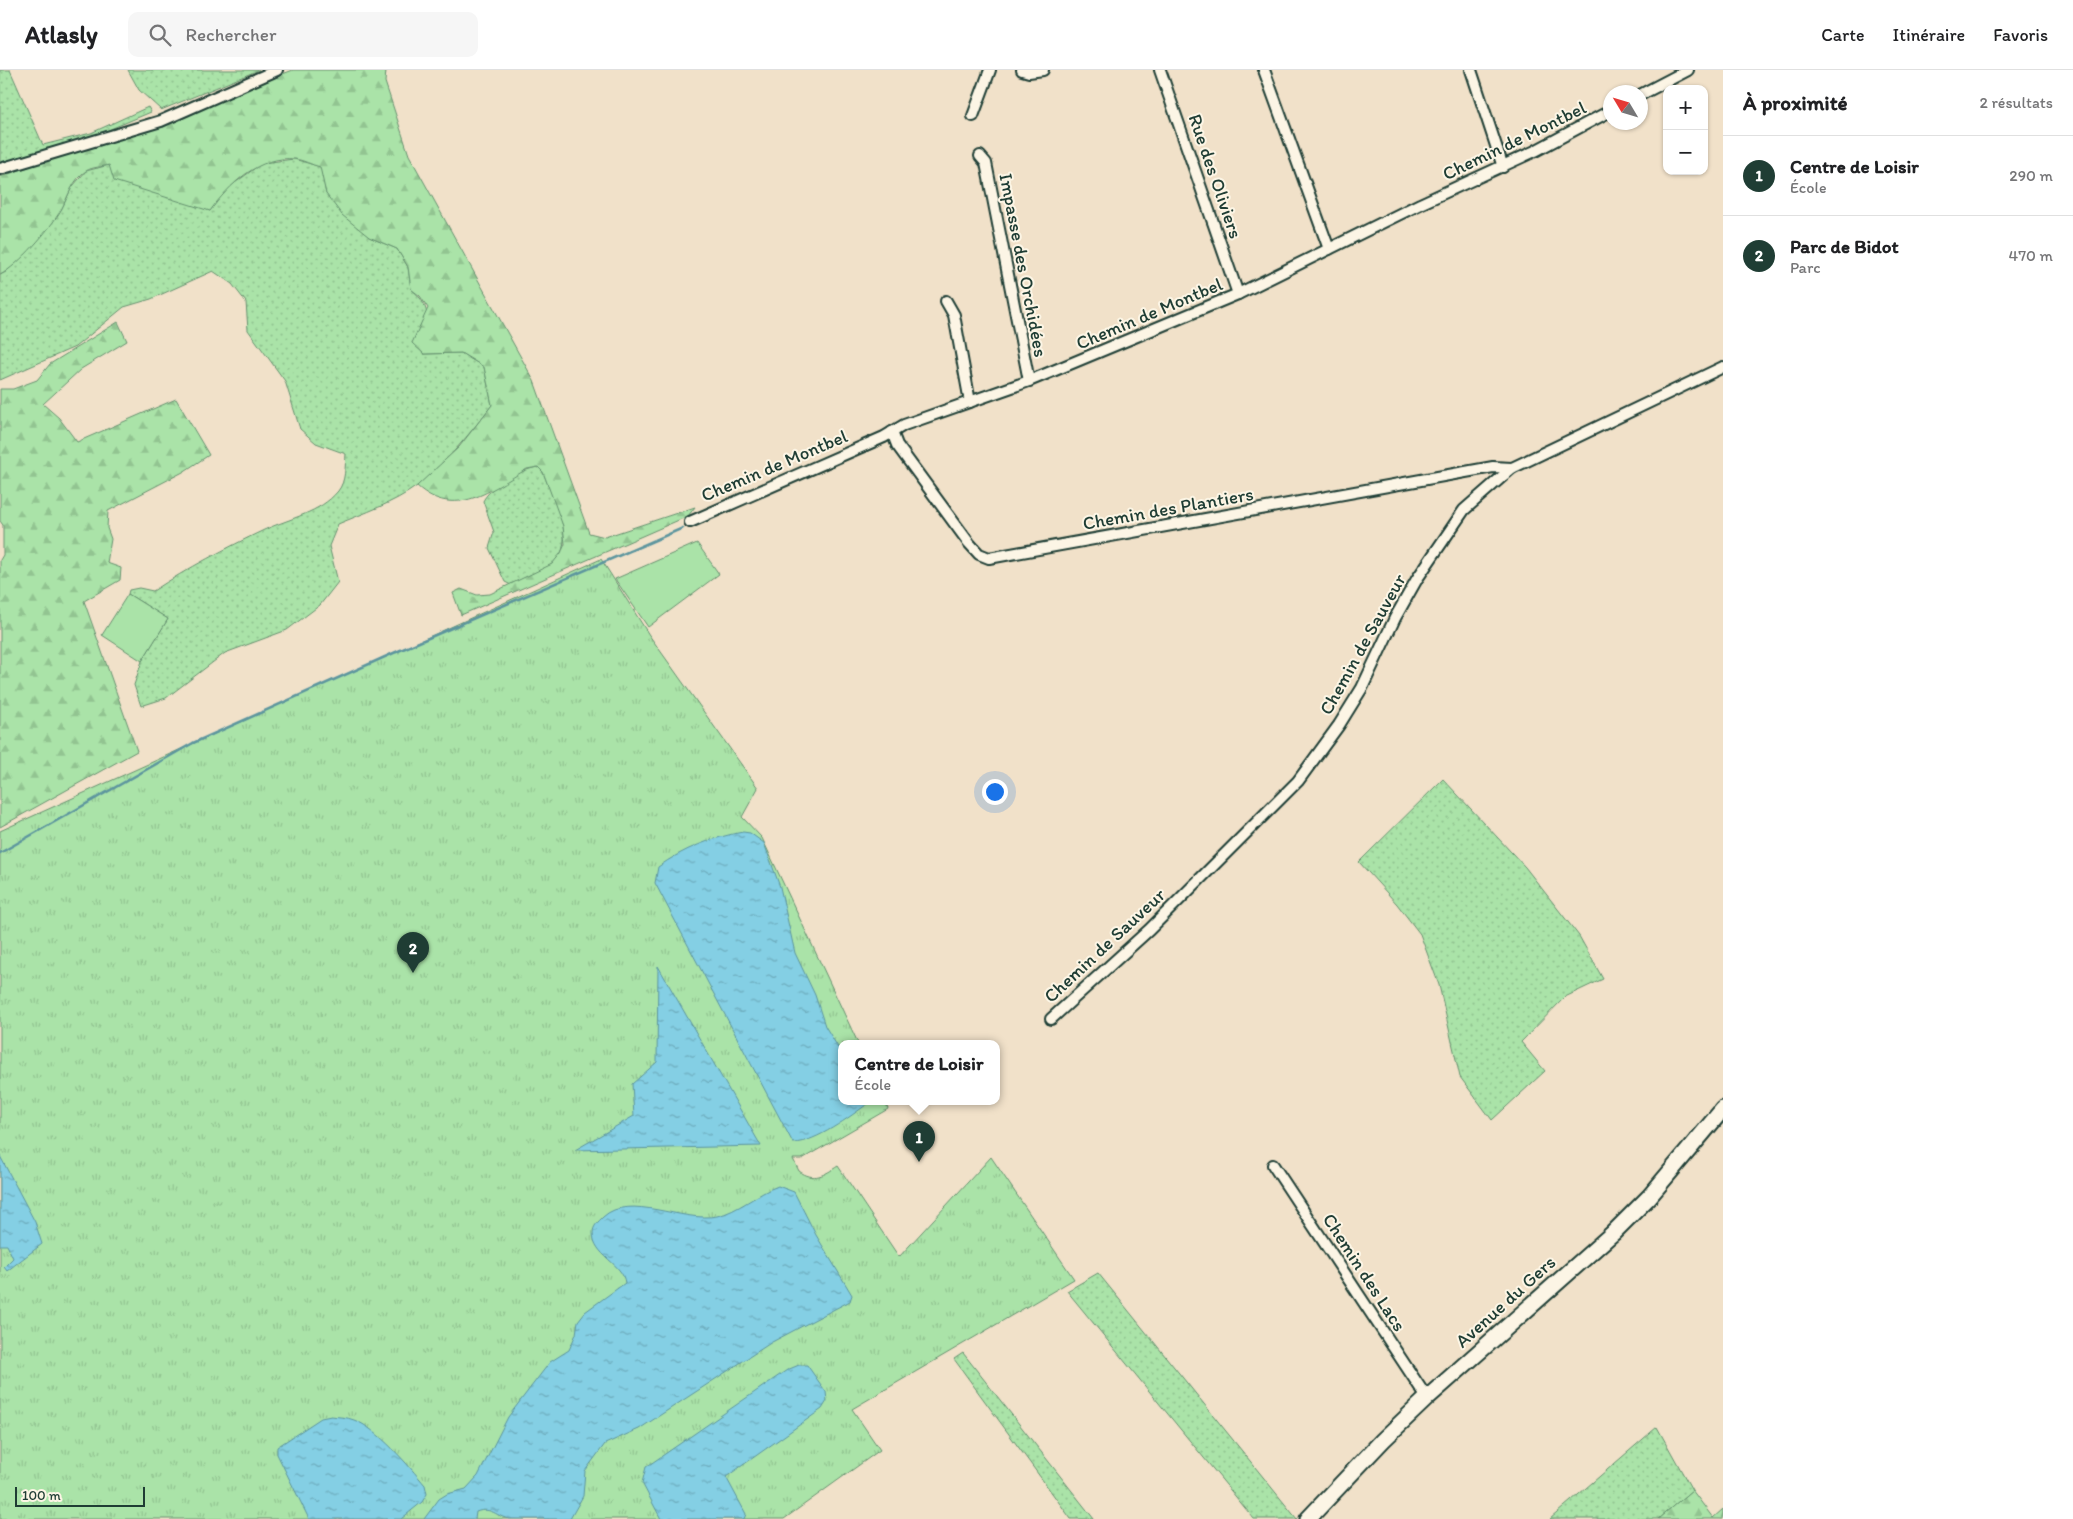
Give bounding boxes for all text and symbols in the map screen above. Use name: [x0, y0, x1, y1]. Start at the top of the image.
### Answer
search box: [128, 12, 478, 57]
text: Atlasly: [25, 20, 98, 49]
icon: search: [146, 21, 174, 49]
text: Rechercher: [186, 23, 276, 46]
text: Carte: [1821, 24, 1865, 46]
text: Itinéraire: [1893, 24, 1965, 46]
text: Favoris: [1993, 24, 2048, 46]
north arrow: [1603, 85, 1648, 130]
map controls: [1663, 85, 1708, 175]
button: +: [1663, 85, 1708, 130]
text: À proximité: [1743, 90, 1848, 115]
text: 2 résultats: [1979, 93, 2053, 112]
street label: Chemin de Montbel: [1439, 95, 1590, 185]
street label: Rue des Oliviers: [1183, 111, 1248, 241]
button: −: [1663, 130, 1708, 175]
text: Centre de Loisir: [1790, 155, 1919, 178]
text: 1: [1755, 166, 1763, 185]
text: 290 m: [2009, 166, 2053, 185]
street label: Impasse des Orchidées: [994, 171, 1053, 359]
text: École: [1790, 178, 1827, 197]
text: Parc de Bidot: [1790, 235, 1899, 258]
text: 2: [1755, 246, 1763, 265]
text: 470 m: [2009, 246, 2053, 265]
text: Parc: [1790, 258, 1821, 277]
street label: Chemin de Montbel: [1073, 272, 1226, 355]
street label: Chemin de Montbel: [698, 424, 851, 507]
street label: Chemin des Plantiers: [1081, 482, 1255, 535]
street label: Chemin de Sauveur: [1314, 569, 1411, 719]
your location: [982, 779, 1008, 805]
street label: Chemin de Sauveur: [1039, 883, 1170, 1008]
pin: 2: [397, 932, 429, 973]
popup: [838, 1040, 1000, 1105]
text: Centre de Loisir: [855, 1052, 983, 1075]
text: École: [855, 1075, 891, 1094]
pin: 1: [903, 1121, 935, 1162]
street label: Chemin des Lacs: [1318, 1209, 1411, 1336]
street label: Avenue du Gers: [1450, 1250, 1560, 1352]
scale bar: [15, 1484, 145, 1507]
text: 100 m: [22, 1487, 61, 1504]

